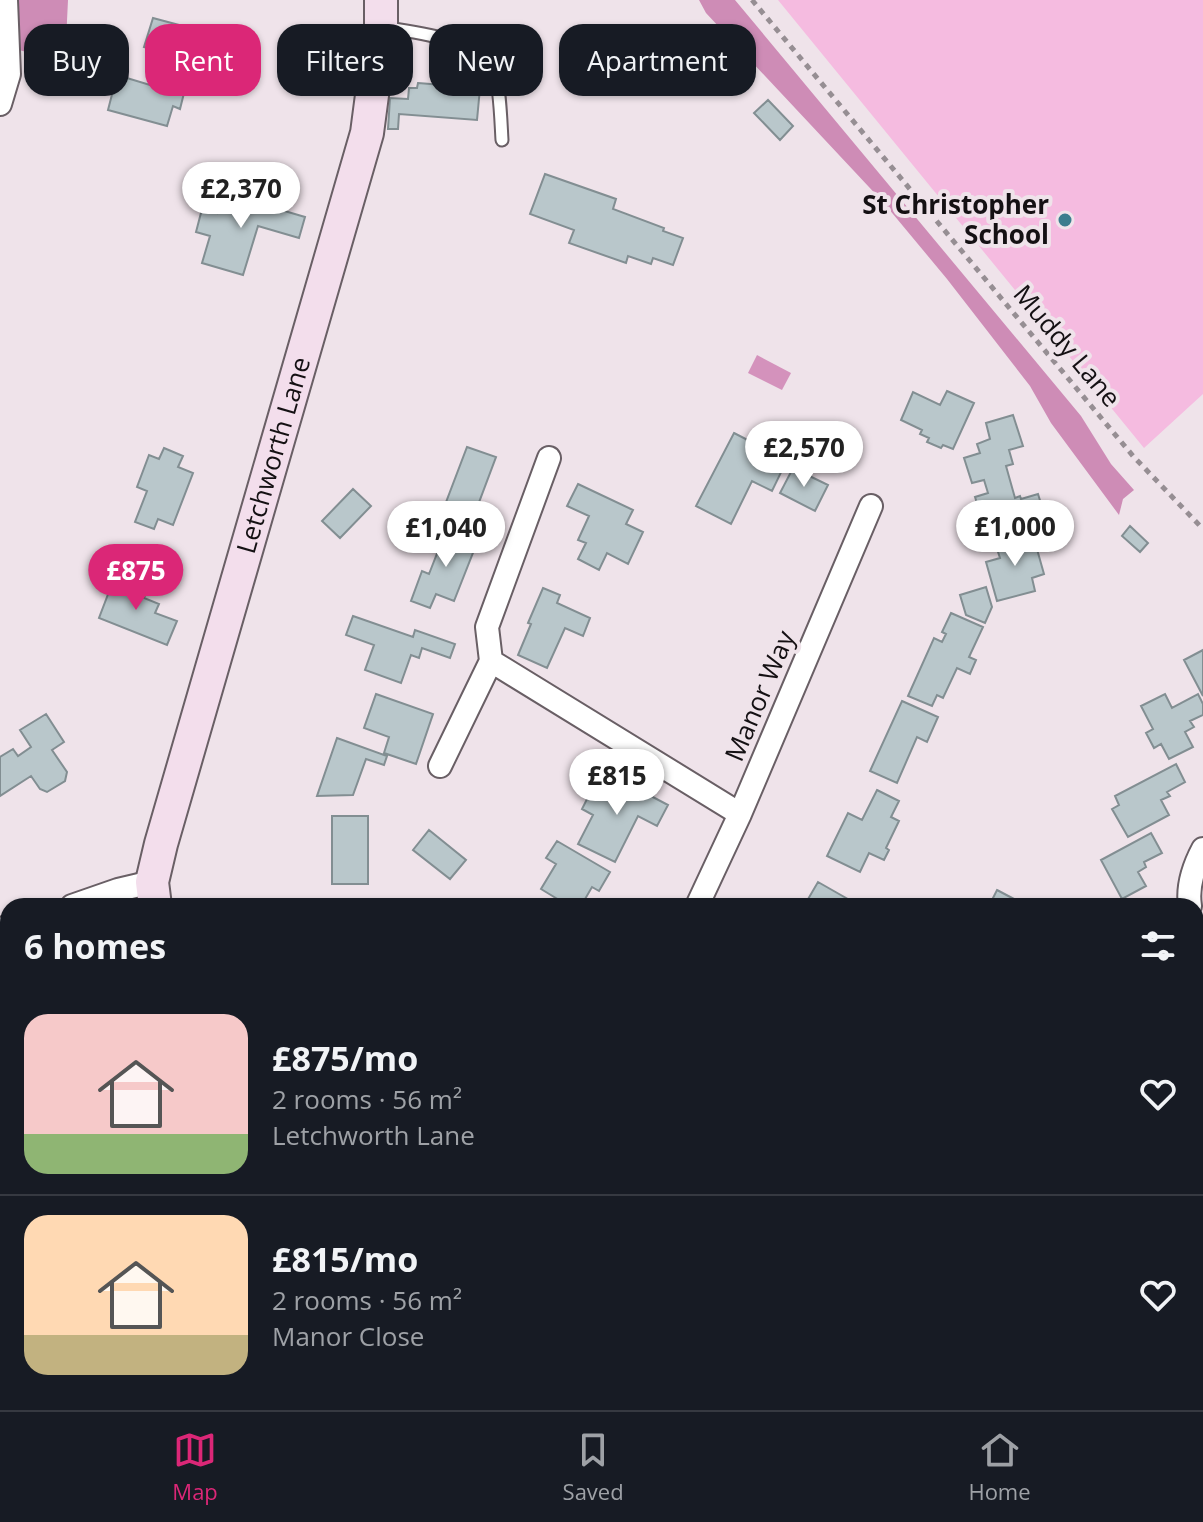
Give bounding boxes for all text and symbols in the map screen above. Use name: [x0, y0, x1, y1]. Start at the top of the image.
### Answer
chip: Buy: [24, 24, 129, 96]
chip: Rent: [145, 24, 261, 96]
chip: Filters: [277, 24, 413, 96]
chip: New: [429, 24, 543, 96]
chip: Apartment: [559, 24, 756, 96]
pin: £2,370: [176, 162, 306, 230]
text: £2,370: [200, 170, 282, 206]
place label: St Christopher School: [862, 186, 1049, 252]
marker: St Christopher School: [1056, 211, 1074, 229]
street label: Muddy Lane: [1006, 277, 1130, 414]
street label: Letchworth Lane: [227, 352, 318, 557]
pin: £2,570: [739, 421, 869, 489]
text: £2,570: [763, 429, 845, 465]
pin: £1,000: [950, 500, 1080, 568]
pin: £1,040: [381, 501, 511, 569]
text: £1,000: [974, 508, 1056, 544]
text: £1,040: [405, 509, 487, 545]
pin: £875: [89, 544, 183, 612]
text: £875: [106, 552, 166, 588]
street label: Manor Way: [715, 624, 803, 766]
pin: £815: [570, 749, 664, 817]
text: £815: [587, 757, 647, 793]
text: 6 homes: [24, 923, 166, 969]
icon: filters: [1136, 924, 1180, 968]
text: £875/mo: [272, 1035, 418, 1081]
icon: home: [88, 1046, 184, 1142]
icon: heart: [1136, 1072, 1180, 1116]
text: 2 rooms · 56 m²: [272, 1081, 462, 1117]
text: Letchworth Lane: [272, 1117, 475, 1153]
text: £815/mo: [272, 1236, 418, 1282]
icon: home: [88, 1247, 184, 1343]
icon: heart: [1136, 1273, 1180, 1317]
text: 2 rooms · 56 m²: [272, 1282, 462, 1318]
text: Manor Close: [272, 1318, 424, 1354]
tab: Map: [172, 1428, 218, 1506]
tab: Saved: [563, 1428, 624, 1506]
tab: Home: [968, 1428, 1031, 1506]

